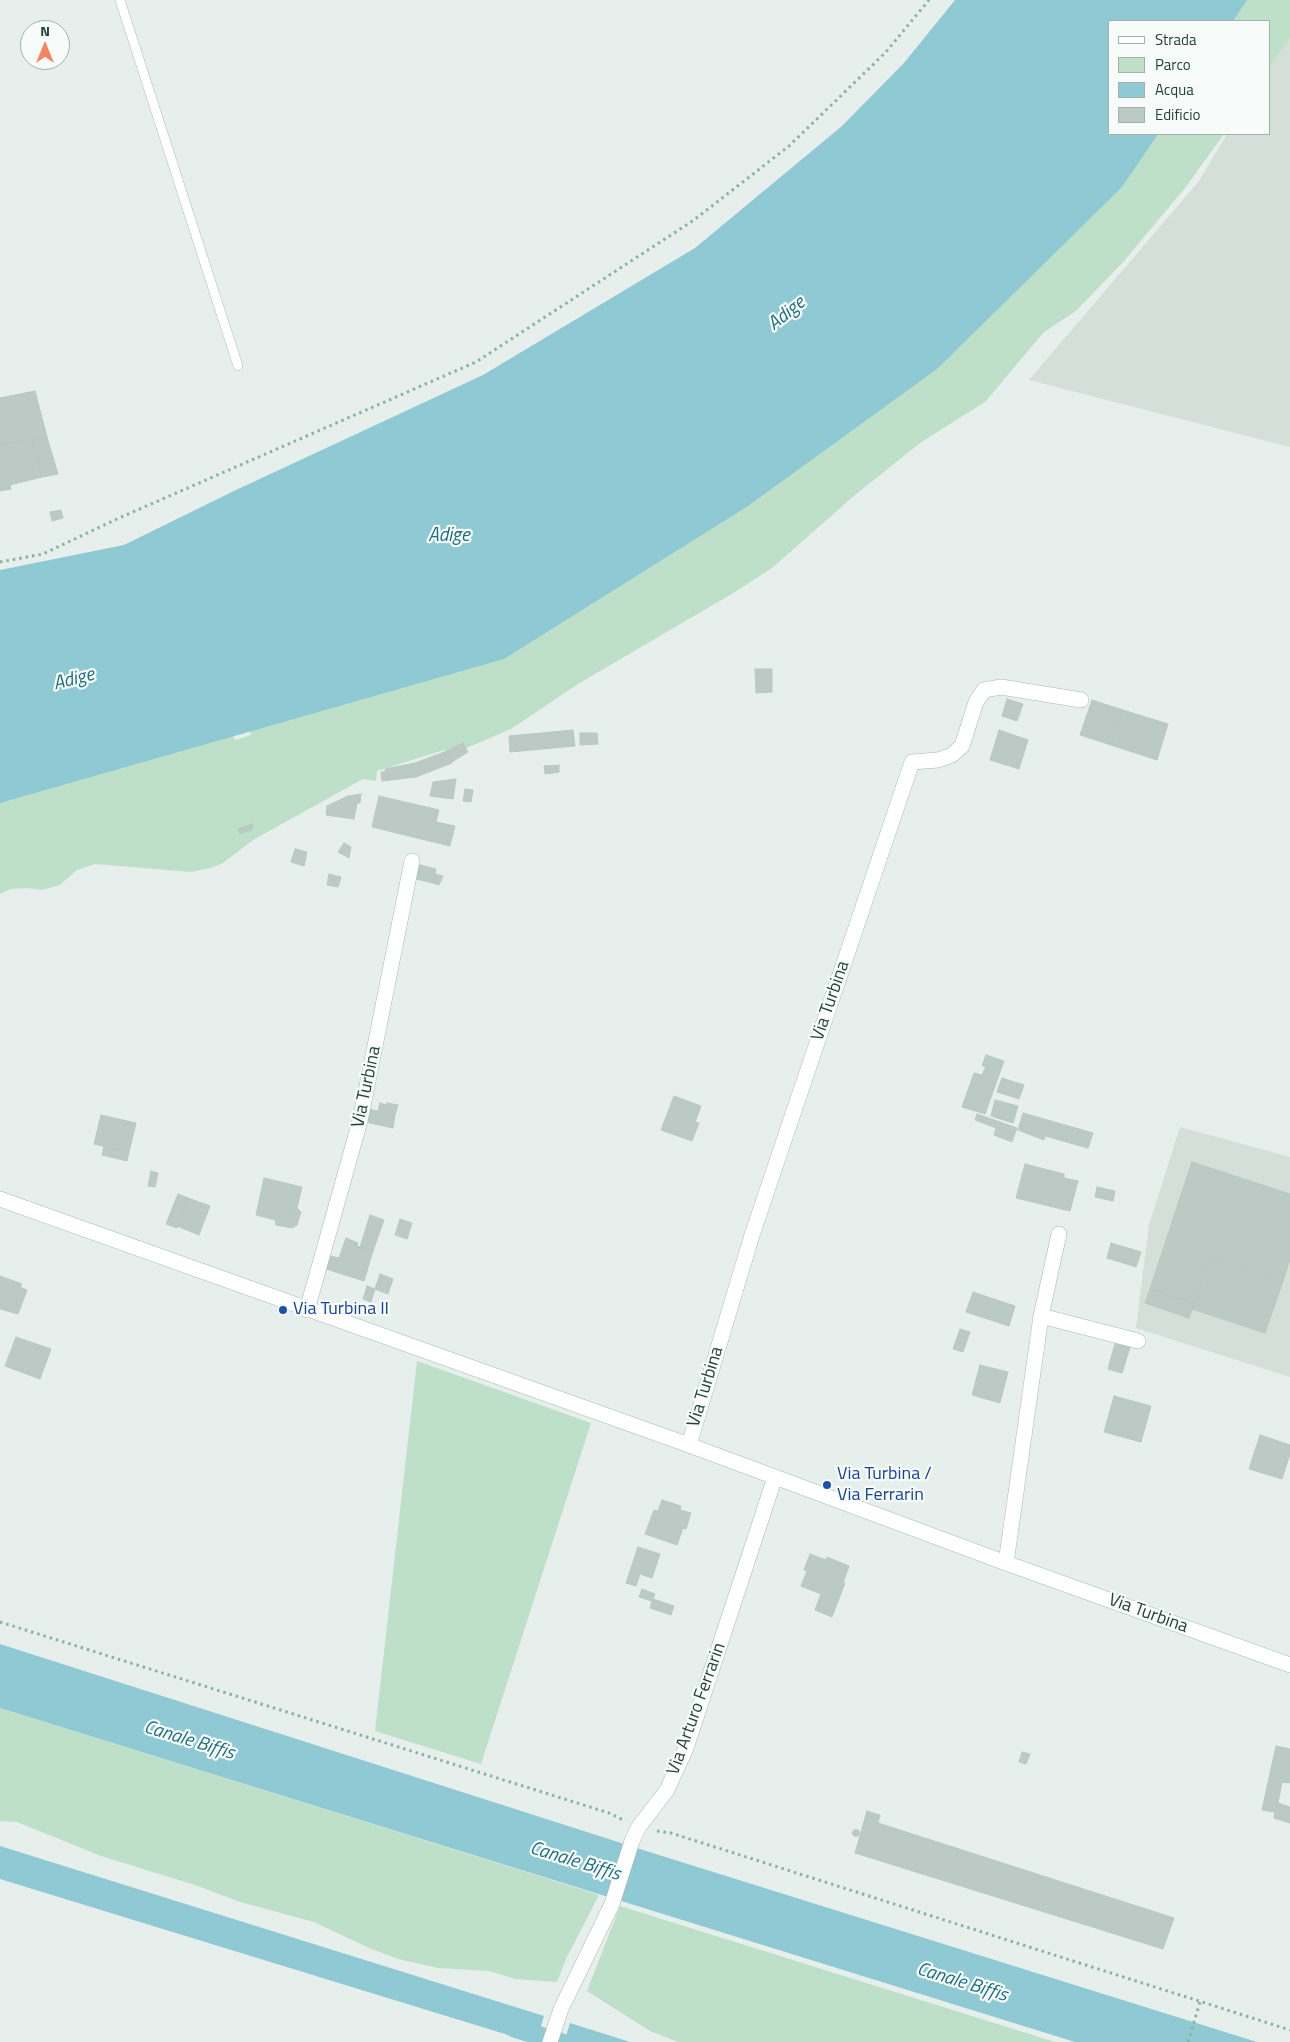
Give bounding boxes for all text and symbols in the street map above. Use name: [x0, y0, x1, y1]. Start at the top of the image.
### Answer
north arrow: [20, 20, 70, 70]
text: N: [40, 20, 50, 41]
legend: [1108, 20, 1270, 135]
text: Strada: [1155, 28, 1196, 51]
text: Parco: [1155, 53, 1191, 76]
text: Acqua: [1155, 78, 1194, 101]
text: Edificio: [1155, 103, 1200, 126]
water label: Adige: [764, 292, 810, 336]
water label: Adige: [428, 525, 470, 547]
water label: Adige: [51, 664, 97, 696]
street label: Via Turbina: [807, 958, 855, 1044]
street label: Via Turbina: [348, 1044, 386, 1130]
place label: Via Turbina II: [293, 1299, 389, 1321]
marker: Via Turbina II: [277, 1304, 289, 1316]
street label: Via Turbina: [684, 1344, 728, 1430]
place label: Via Turbina / Via Ferrarin: [837, 1464, 932, 1506]
marker: Via Turbina / Via Ferrarin: [821, 1479, 833, 1491]
street label: Via Turbina: [1105, 1590, 1191, 1638]
street label: Via Arturo Ferrarin: [663, 1640, 731, 1778]
water label: Canale Biffis: [141, 1716, 237, 1766]
water label: Canale Biffis: [527, 1837, 623, 1887]
water label: Canale Biffis: [914, 1958, 1010, 2008]

